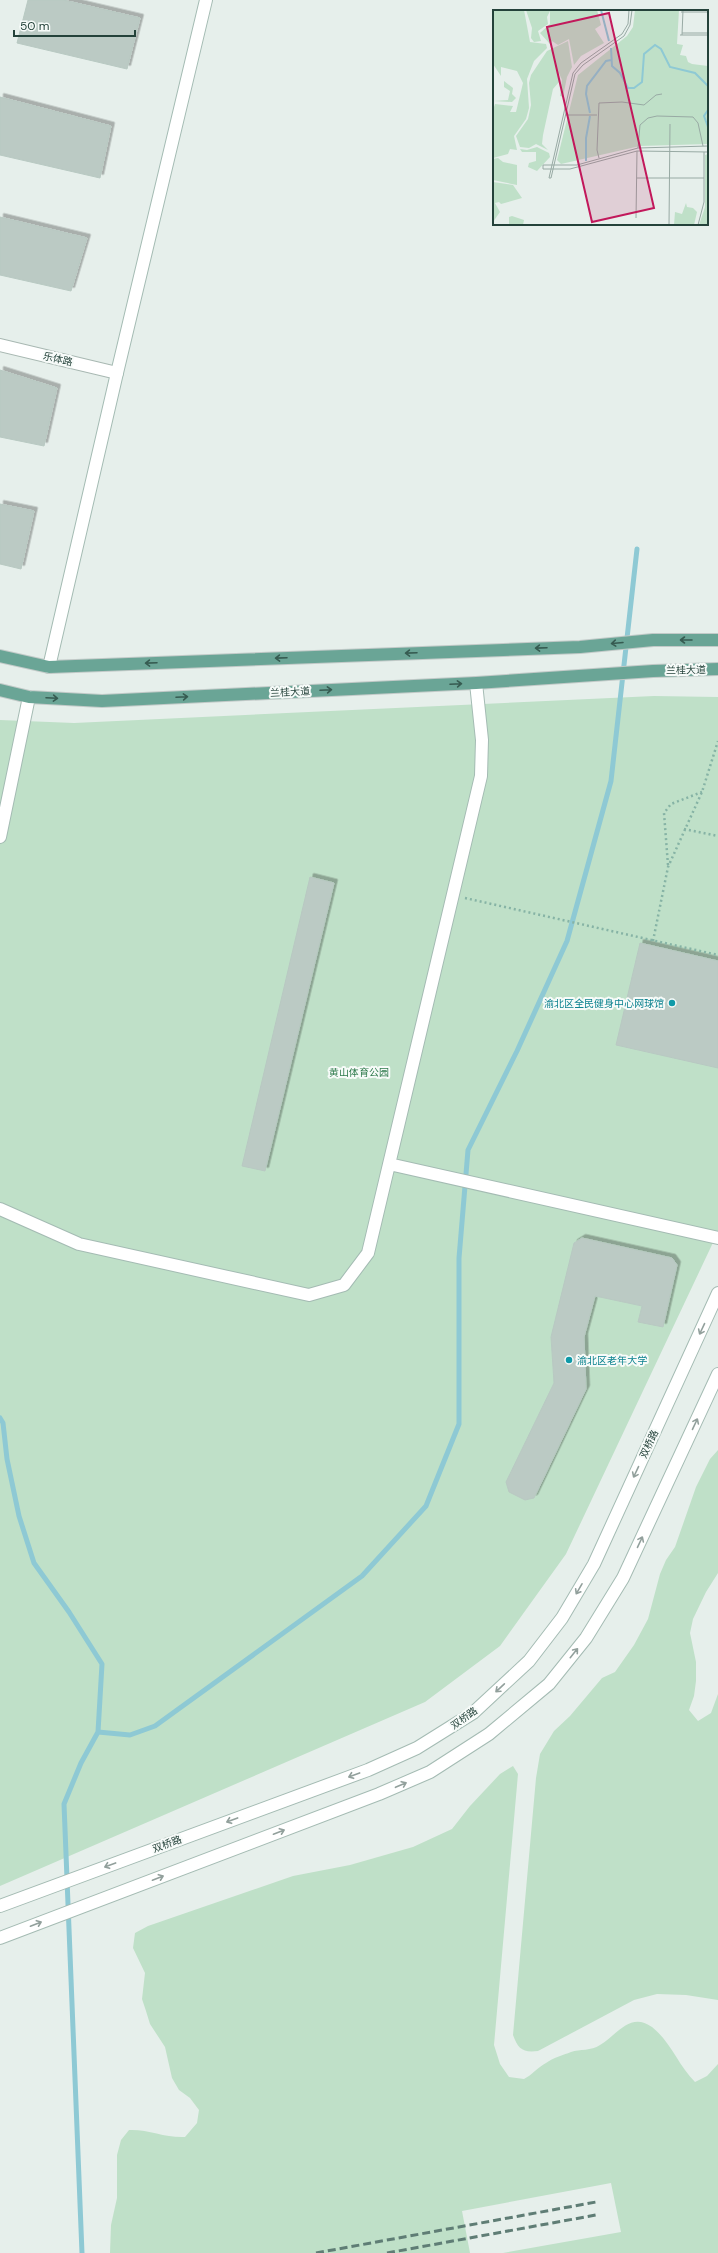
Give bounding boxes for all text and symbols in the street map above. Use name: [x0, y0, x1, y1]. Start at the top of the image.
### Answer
inset map: [493, 10, 708, 225]
scale bar: [14, 12, 135, 38]
text: 50 m: [20, 18, 49, 34]
street label: 乐体路: [42, 349, 74, 369]
one-way arrow: [680, 636, 693, 644]
one-way arrow: [611, 640, 624, 647]
one-way arrow: [535, 644, 548, 652]
one-way arrow: [405, 649, 418, 657]
one-way arrow: [275, 655, 288, 662]
one-way arrow: [145, 660, 158, 667]
street label: 兰桂大道: [666, 663, 706, 677]
one-way arrow: [449, 680, 462, 687]
street label: 兰桂大道: [270, 684, 310, 700]
one-way arrow: [319, 686, 332, 694]
one-way arrow: [175, 693, 188, 701]
one-way arrow: [45, 694, 58, 702]
place label: 渝北区全民健身中心网球馆: [544, 997, 664, 1010]
marker: 渝北区全民健身中心网球馆: [667, 998, 677, 1008]
park label: 黄山体育公园: [329, 1066, 389, 1079]
one-way arrow: [698, 1322, 705, 1334]
place label: 渝北区老年大学: [577, 1354, 647, 1367]
marker: 渝北区老年大学: [564, 1355, 574, 1365]
one-way arrow: [692, 1418, 699, 1430]
street label: 双桥路: [637, 1428, 661, 1460]
one-way arrow: [632, 1466, 639, 1478]
one-way arrow: [637, 1536, 644, 1548]
one-way arrow: [575, 1583, 583, 1595]
one-way arrow: [569, 1648, 578, 1659]
one-way arrow: [496, 1683, 506, 1692]
street label: 双桥路: [448, 1704, 480, 1732]
one-way arrow: [348, 1772, 360, 1780]
one-way arrow: [394, 1780, 406, 1788]
one-way arrow: [226, 1817, 238, 1825]
one-way arrow: [273, 1827, 285, 1835]
street label: 双桥路: [151, 1833, 183, 1855]
one-way arrow: [104, 1862, 116, 1870]
one-way arrow: [152, 1873, 164, 1881]
one-way arrow: [30, 1920, 42, 1928]

